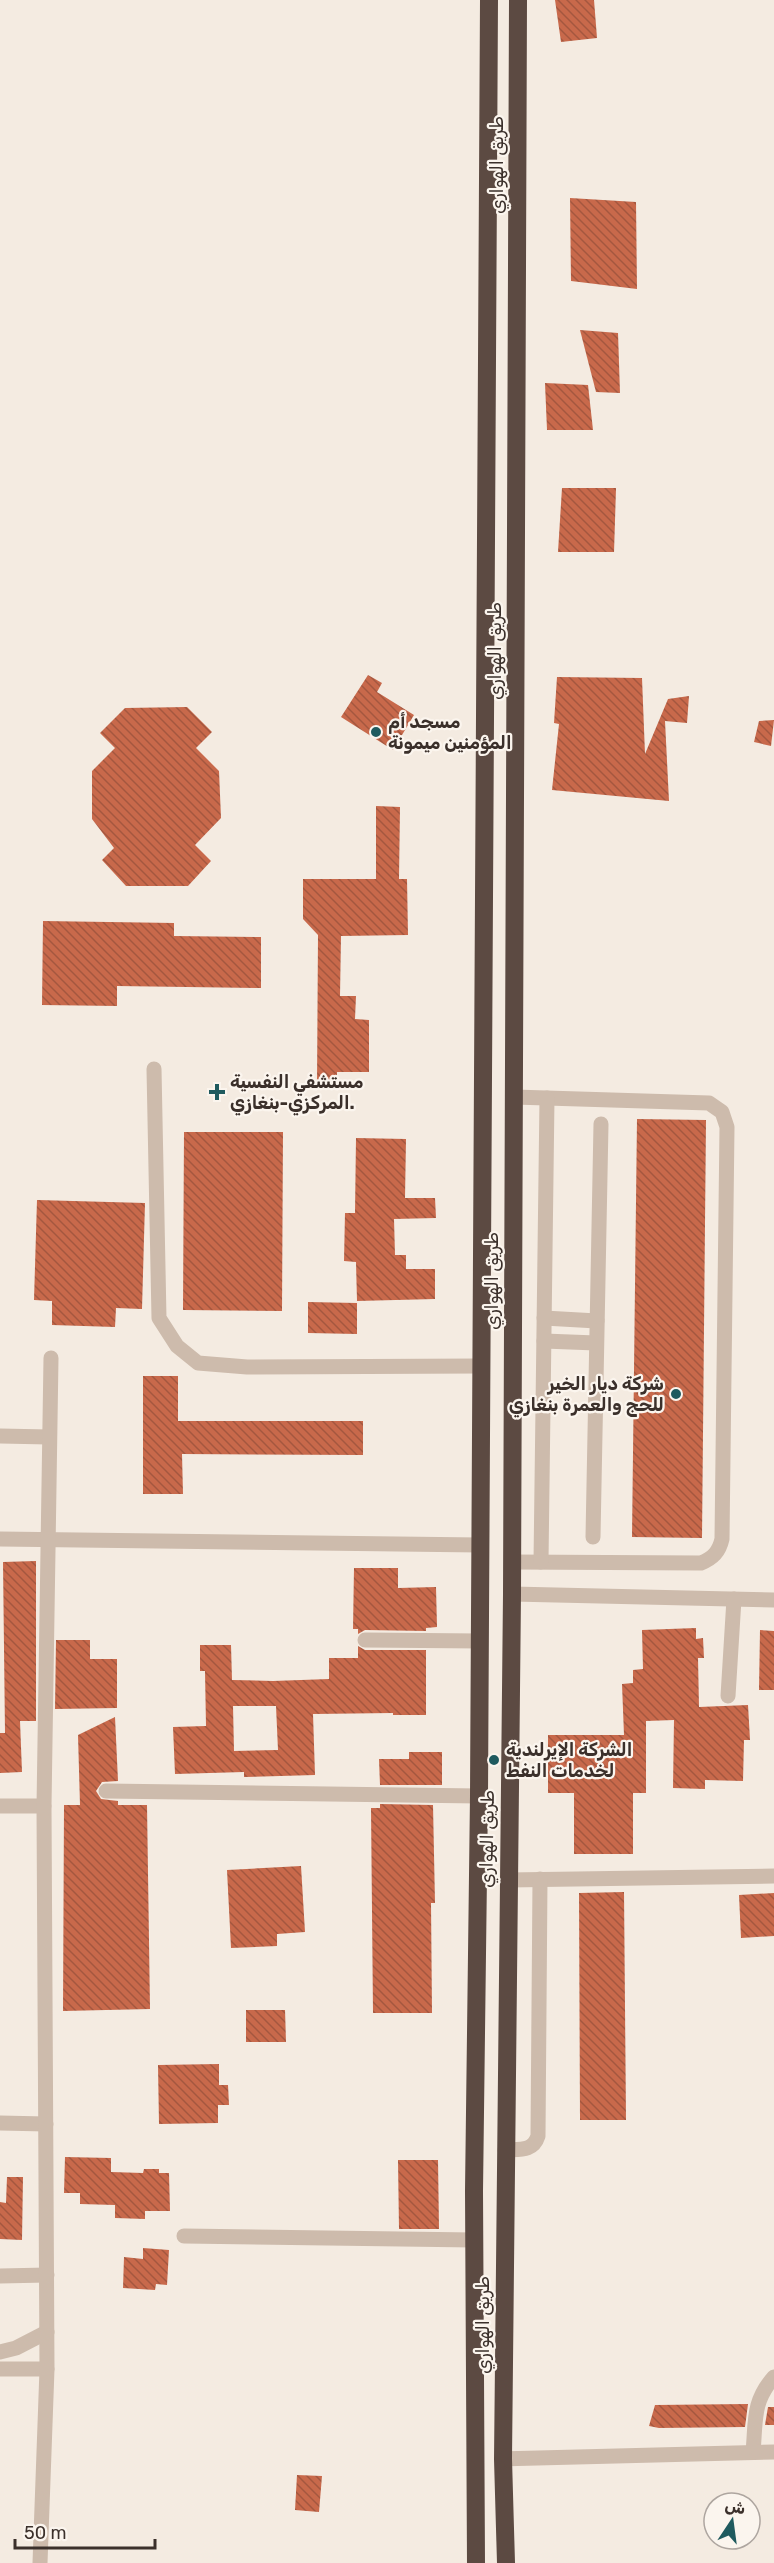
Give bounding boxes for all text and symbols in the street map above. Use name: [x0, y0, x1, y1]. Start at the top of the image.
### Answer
street label: طريق الهواري: [486, 116, 509, 214]
street label: طريق الهواري: [484, 602, 507, 700]
place label: مسجد أم المؤمنين ميمونة: [388, 711, 512, 754]
marker: مسجد أم المؤمنين ميمونة: [369, 725, 383, 739]
place label: مستشفي النفسية المركزي-بنغازي.: [230, 1071, 363, 1116]
marker: مستشفي النفسية المركزي-بنغازي.: [208, 1083, 226, 1101]
street label: طريق الهواري: [481, 1232, 504, 1330]
place label: شركة ديار الخير للحج والعمرة بنغازي: [509, 1373, 664, 1418]
marker: شركة ديار الخير للحج والعمرة بنغازي: [669, 1387, 683, 1401]
place label: الشركة الإيرلندية لخدمات النفط: [506, 1739, 632, 1782]
marker: الشركة الإيرلندية لخدمات النفط: [487, 1753, 501, 1767]
street label: طريق الهواري: [475, 1790, 500, 1888]
street label: طريق الهواري: [472, 2276, 495, 2374]
north arrow: [702, 2491, 762, 2551]
text: ش: [723, 2495, 747, 2518]
scale bar: [15, 2512, 154, 2550]
text: 50 m: [24, 2522, 67, 2544]

